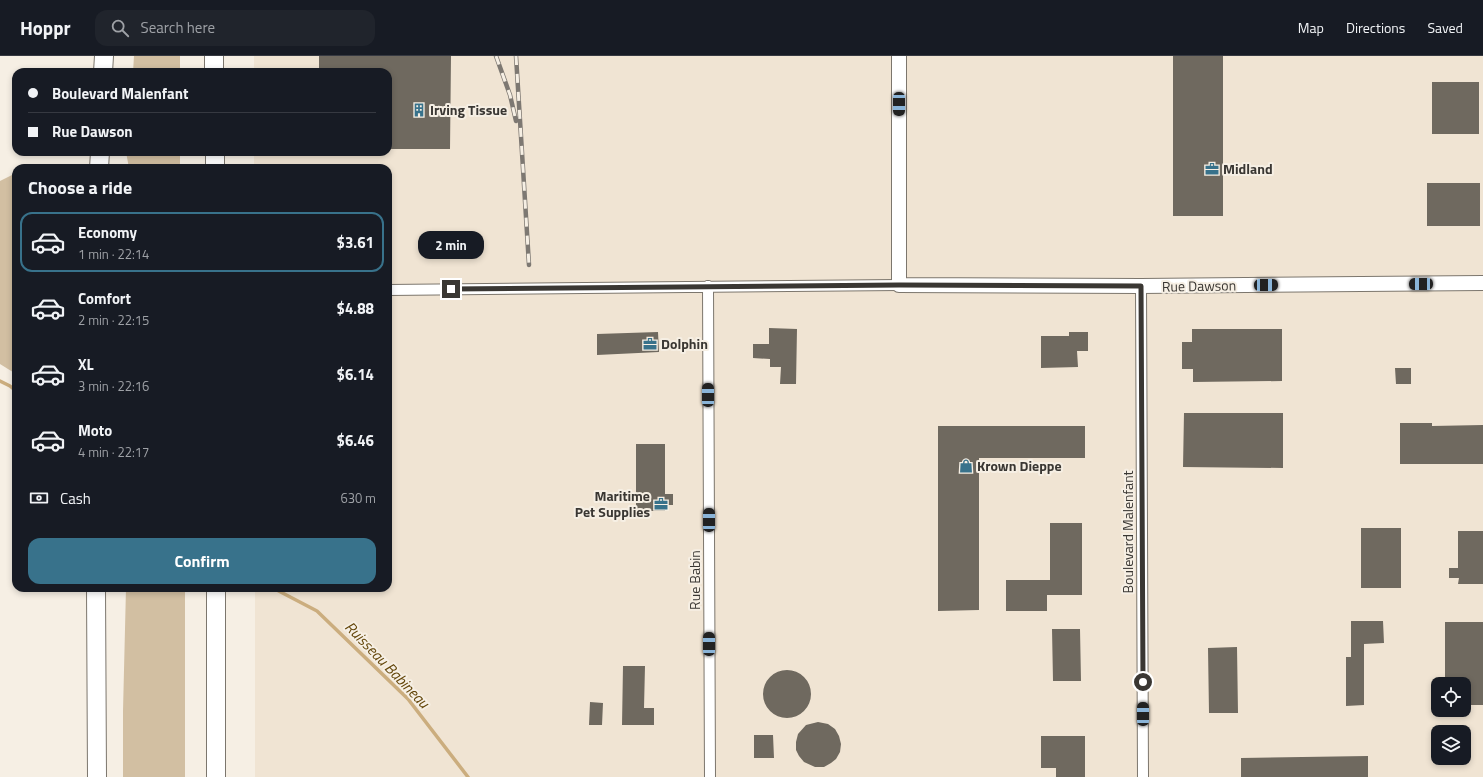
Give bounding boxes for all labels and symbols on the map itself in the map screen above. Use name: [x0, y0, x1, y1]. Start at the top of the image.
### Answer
car: [893, 92, 905, 116]
place label: Irving Tissue: [430, 99, 507, 120]
building icon: Irving Tissue: [411, 102, 427, 118]
place label: Midland: [1223, 158, 1273, 179]
office icon: Midland: [1204, 161, 1220, 177]
callout: 2 min: [418, 231, 484, 259]
street label: Rue Dawson: [1162, 274, 1236, 297]
car: [1409, 278, 1433, 290]
car: [1254, 279, 1278, 291]
route end: [442, 280, 460, 298]
place label: Dolphin: [661, 333, 708, 354]
office icon: Dolphin: [642, 336, 658, 352]
car: [702, 383, 714, 407]
place label: Krown Dieppe: [977, 455, 1062, 476]
shop icon: Krown Dieppe: [958, 458, 974, 474]
street label: Boulevard Malenfant: [1117, 470, 1138, 594]
place label: Maritime Pet Supplies: [575, 485, 650, 522]
office icon: Maritime Pet Supplies: [653, 496, 669, 512]
car: [703, 508, 715, 532]
street label: Rue Babin: [684, 550, 705, 610]
water label: Ruisseau Babineau: [340, 616, 436, 714]
car: [703, 632, 715, 656]
route start: [1134, 673, 1152, 691]
car: [1137, 702, 1149, 726]

